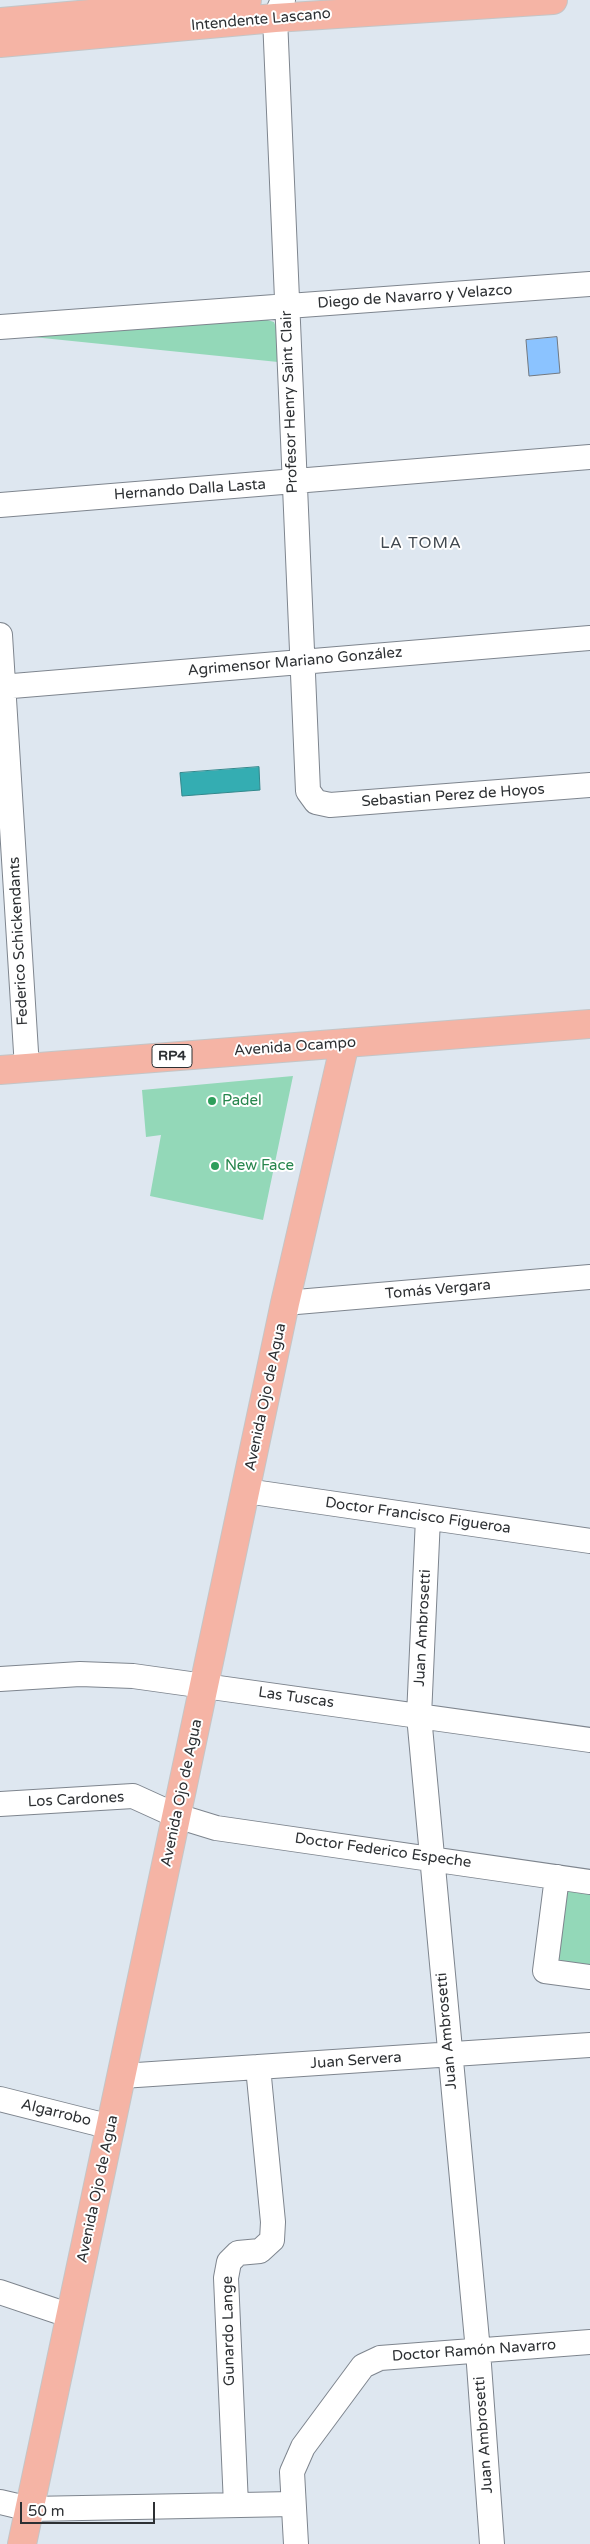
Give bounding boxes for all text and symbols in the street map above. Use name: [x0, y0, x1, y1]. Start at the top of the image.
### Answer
street label: Intendente Lascano: [190, 5, 332, 35]
street label: Diego de Navarro y Velazco: [317, 281, 513, 313]
street label: Profesor Henry Saint Clair: [278, 310, 302, 494]
street label: Hernando Dalla Lasta: [113, 476, 267, 504]
district label: LA TOMA: [379, 534, 463, 554]
street label: Agrimensor Mariano González: [187, 644, 403, 680]
street label: Sebastian Perez de Hoyos: [361, 781, 545, 811]
street label: Federico Schickendants: [6, 856, 32, 1026]
street label: Avenida Ocampo: [233, 1034, 357, 1060]
road number: RP4: [152, 1044, 192, 1068]
place label: Padel: [222, 1092, 262, 1110]
marker: Padel: [206, 1095, 218, 1107]
place label: New Face: [225, 1157, 294, 1175]
marker: New Face: [209, 1160, 221, 1172]
street label: Tomás Vergara: [384, 1276, 492, 1304]
street label: Avenida Ojo de Agua: [242, 1322, 290, 1472]
street label: Doctor Francisco Figueroa: [324, 1494, 512, 1538]
street label: Juan Ambrosetti: [411, 1569, 435, 1687]
street label: Las Tuscas: [257, 1684, 335, 1712]
street label: Avenida Ojo de Agua: [158, 1718, 206, 1868]
street label: Los Cardones: [27, 1788, 125, 1812]
street label: Doctor Federico Espeche: [294, 1830, 472, 1872]
street label: Juan Ambrosetti: [433, 1972, 461, 2090]
street label: Juan Servera: [310, 2049, 402, 2073]
street label: Algarrobo: [19, 2096, 93, 2130]
street label: Avenida Ojo de Agua: [74, 2114, 122, 2264]
street label: Gunardo Lange: [219, 2276, 239, 2386]
street label: Doctor Ramón Navarro: [391, 2336, 557, 2366]
street label: Juan Ambrosetti: [471, 2376, 497, 2494]
scale bar: [22, 2492, 158, 2524]
text: 50 m: [28, 2502, 65, 2520]

